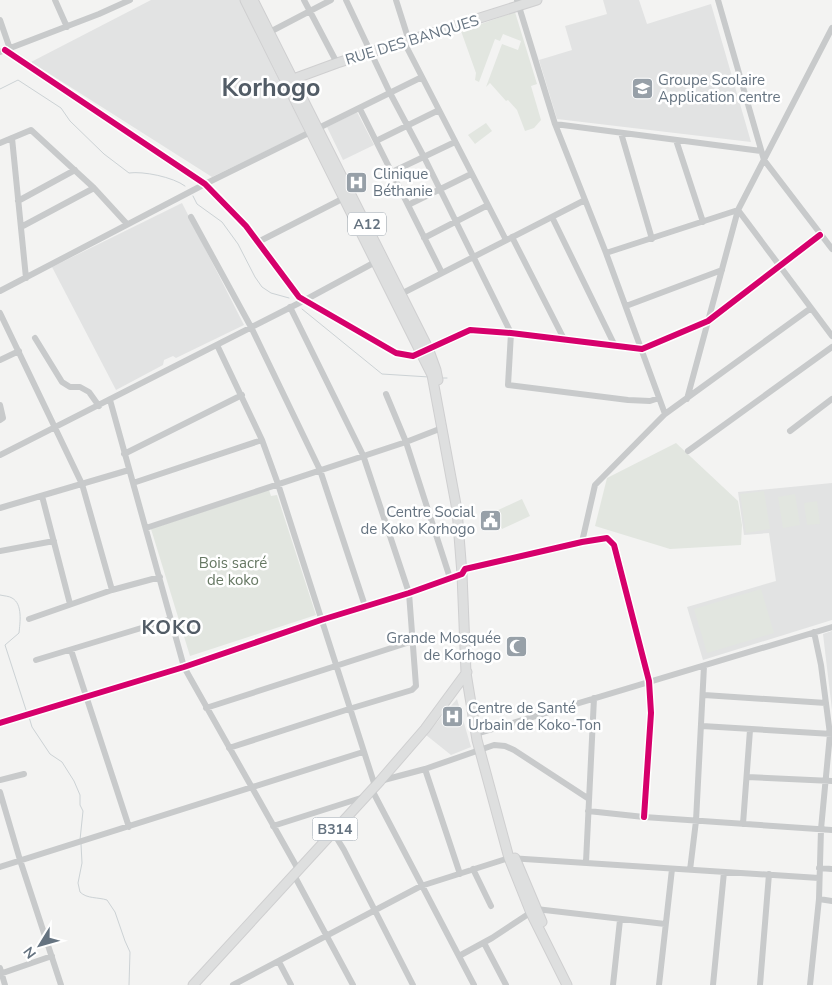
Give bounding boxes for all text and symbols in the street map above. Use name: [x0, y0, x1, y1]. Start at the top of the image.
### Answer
street label: RUE DES BANQUES: [343, 10, 481, 70]
place label: Groupe Scolaire Application centre: [658, 70, 780, 107]
district label: Korhogo: [221, 71, 321, 105]
school or university icon: Groupe Scolaire Application centre: [630, 77, 654, 101]
place label: Clinique Béthanie: [373, 164, 433, 201]
hospital icon: Clinique Béthanie: [345, 171, 369, 195]
road number: A12: [348, 212, 386, 235]
place label: Centre Social de Koko Korhogo: [360, 502, 476, 539]
public building icon: Centre Social de Koko Korhogo: [479, 509, 503, 533]
park label: Bois sacré de koko: [199, 553, 267, 590]
district label: KOKO: [142, 614, 202, 641]
place label: Grande Mosquée de Korhogo: [386, 628, 501, 665]
mosque icon: Grande Mosquée de Korhogo: [505, 635, 529, 659]
place label: Centre de Santé Urbain de Koko-Ton: [468, 698, 601, 735]
hospital icon: Centre de Santé Urbain de Koko-Ton: [440, 705, 464, 729]
road number: B314: [312, 818, 358, 841]
north arrow: [15, 920, 65, 970]
text: N: [19, 943, 41, 962]

